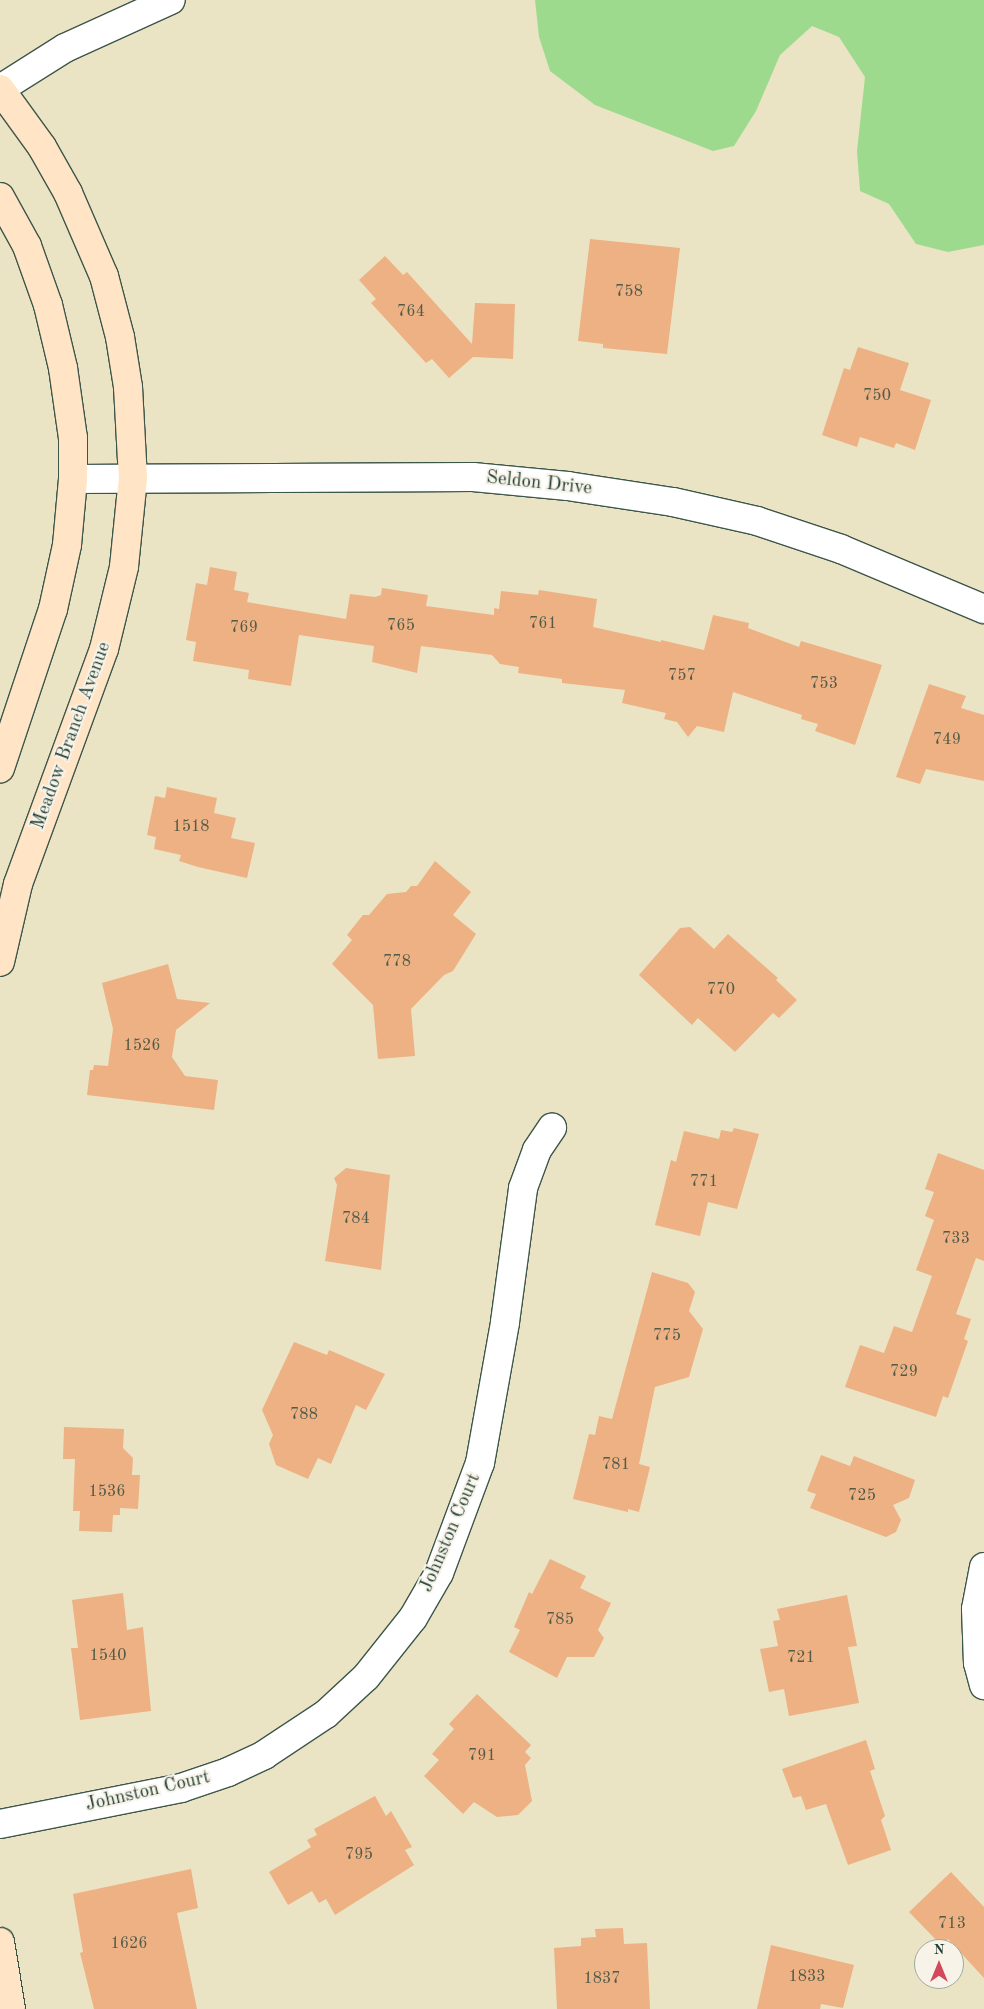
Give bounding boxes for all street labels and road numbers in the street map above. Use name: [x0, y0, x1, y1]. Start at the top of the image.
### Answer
street label: Seldon Drive: [485, 467, 593, 501]
street label: Meadow Branch Avenue: [27, 639, 117, 833]
street label: Johnston Court: [416, 1470, 486, 1596]
street label: Johnston Court: [84, 1767, 212, 1817]

